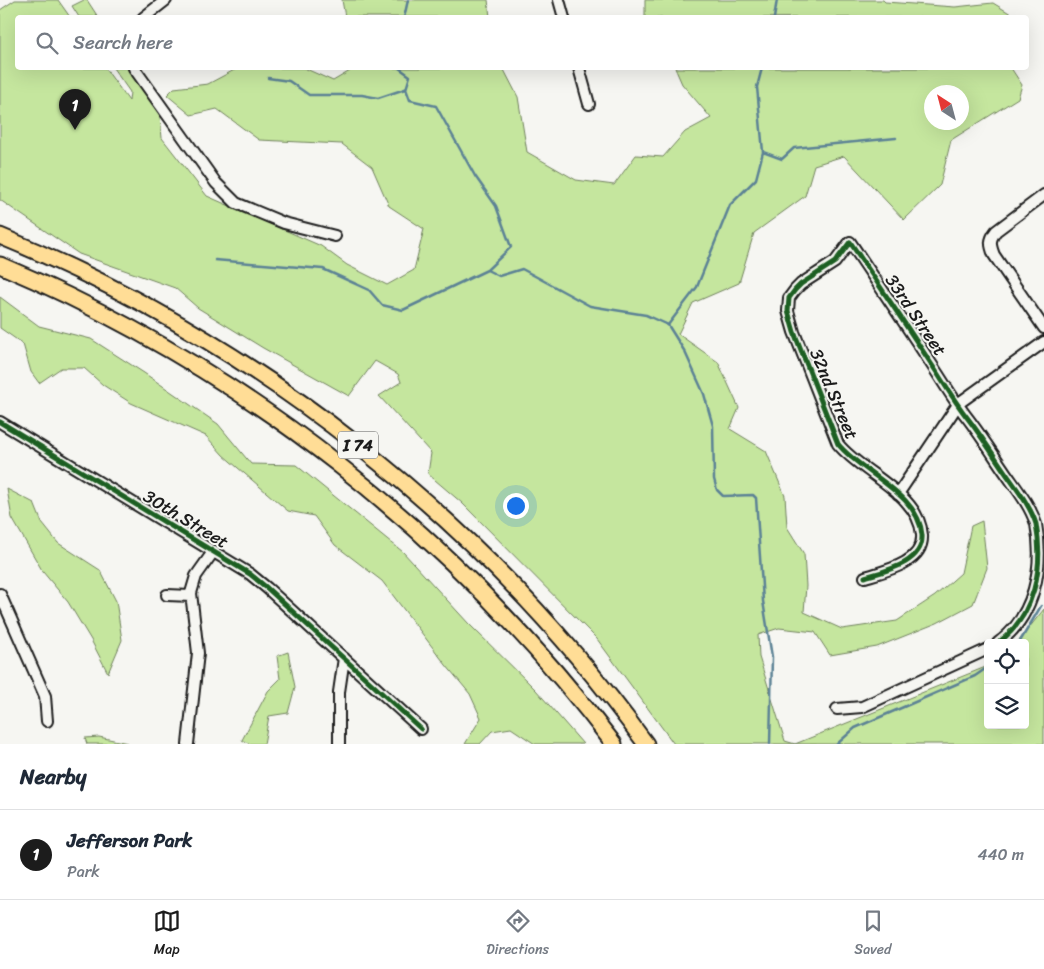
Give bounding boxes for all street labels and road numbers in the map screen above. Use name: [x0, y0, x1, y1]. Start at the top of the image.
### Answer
street label: 33rd Street: [877, 267, 956, 363]
street label: 32nd Street: [800, 343, 868, 445]
road number: I 74: [338, 432, 378, 458]
street label: 30th Street: [137, 481, 235, 557]

